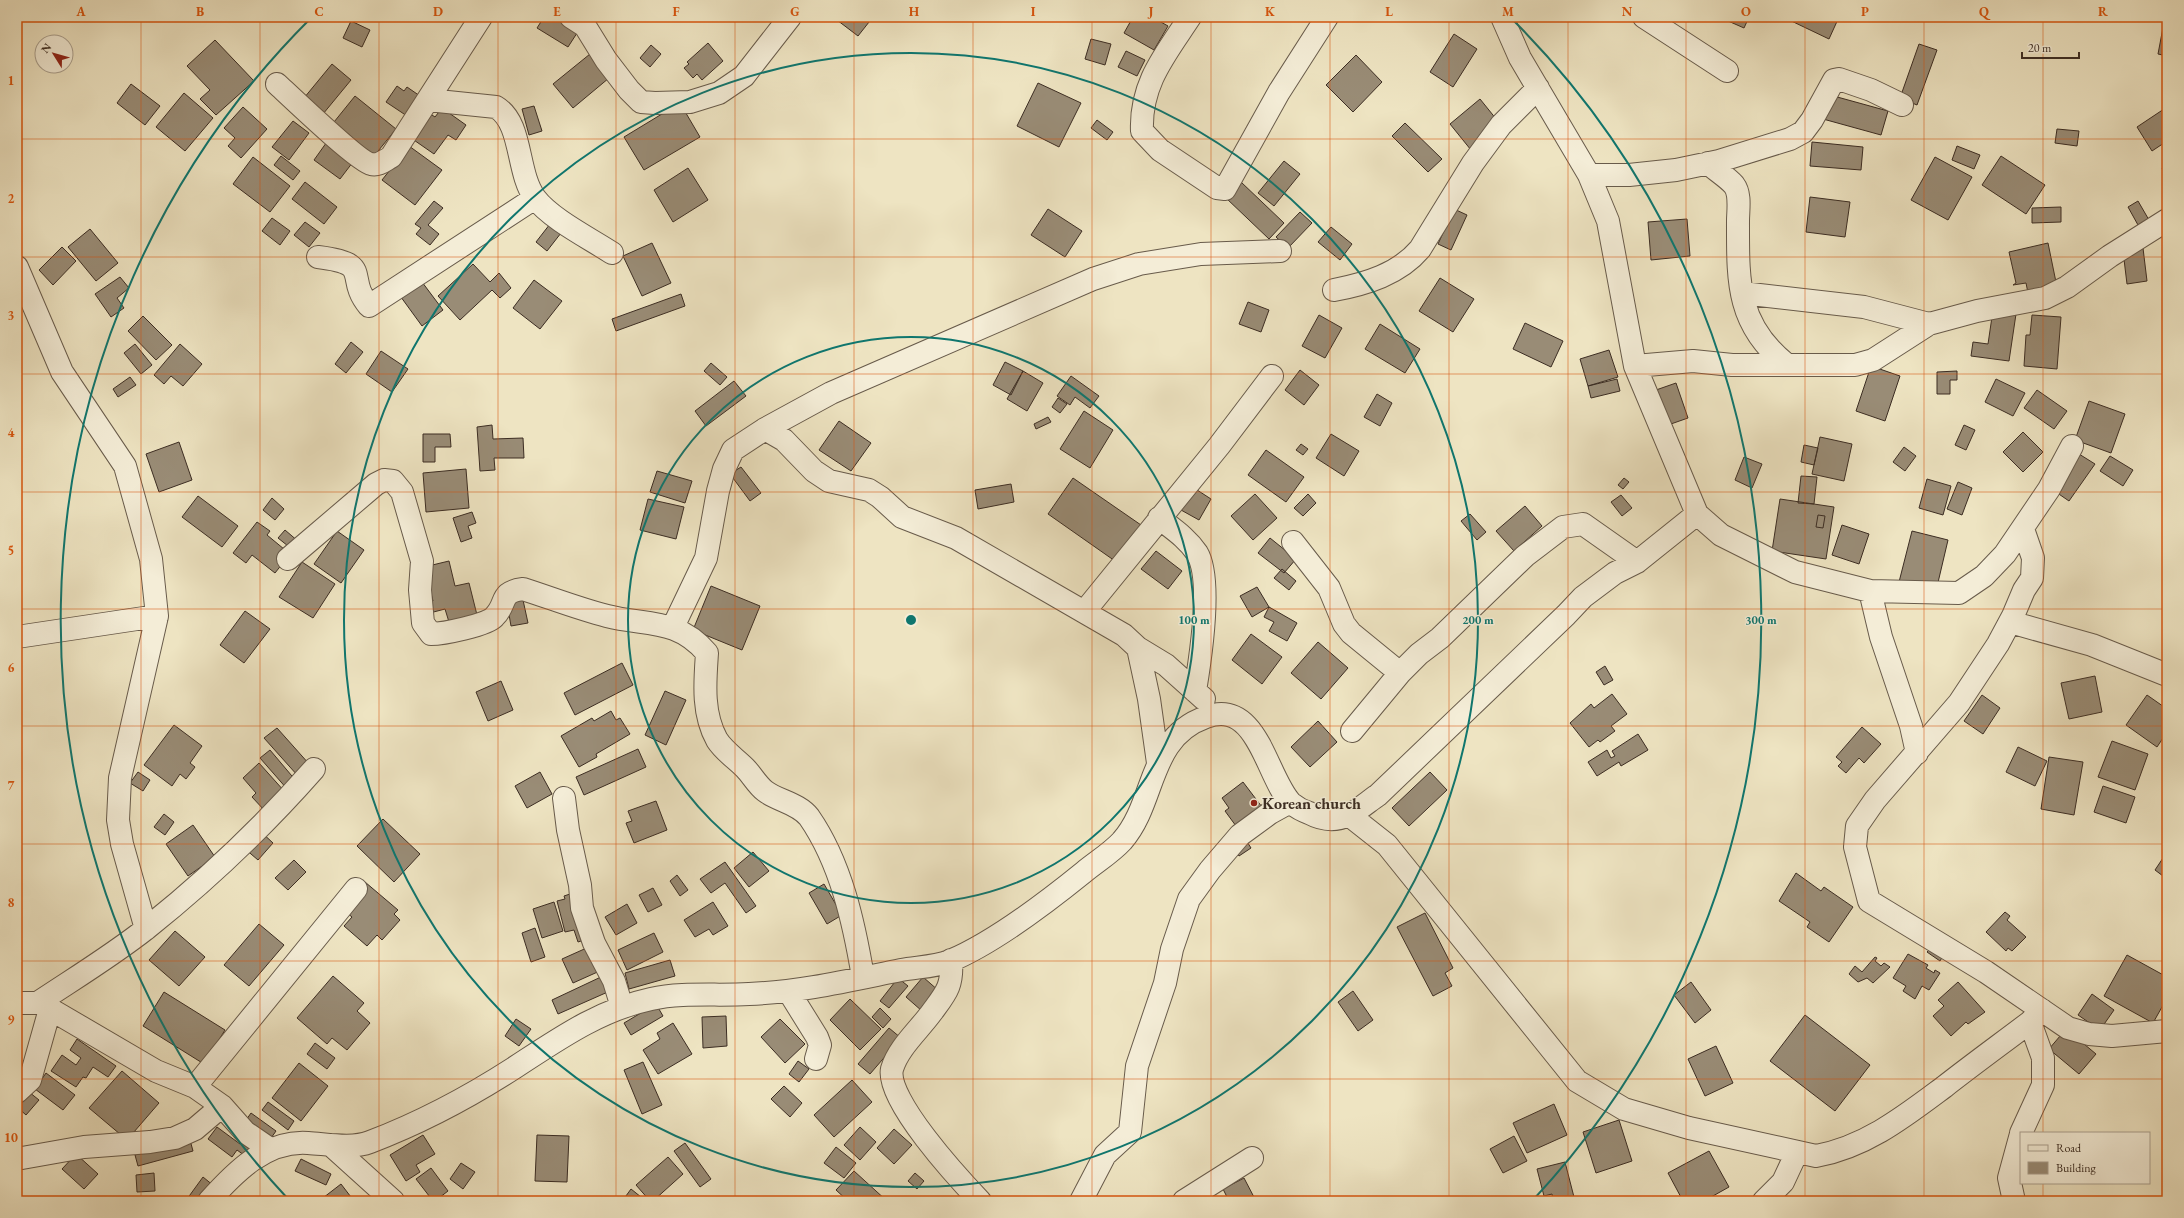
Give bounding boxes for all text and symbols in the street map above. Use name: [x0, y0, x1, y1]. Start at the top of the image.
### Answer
text: A: [75, 3, 86, 20]
text: B: [196, 3, 204, 20]
text: C: [314, 3, 324, 20]
text: D: [433, 3, 443, 20]
text: E: [553, 3, 561, 20]
text: F: [672, 3, 680, 20]
text: G: [790, 3, 800, 20]
text: H: [909, 3, 920, 20]
text: I: [1031, 3, 1036, 20]
text: J: [1147, 3, 1154, 20]
text: K: [1265, 3, 1276, 20]
text: L: [1385, 3, 1393, 20]
text: M: [1502, 3, 1514, 20]
text: N: [1622, 3, 1633, 20]
text: O: [1741, 3, 1751, 20]
text: P: [1861, 3, 1869, 20]
text: Q: [1979, 3, 1991, 20]
text: R: [2098, 3, 2108, 20]
north arrow: [34, 34, 74, 74]
scale bar: [2022, 34, 2079, 60]
text: N: [38, 40, 54, 56]
text: 20 m: [2028, 40, 2052, 56]
text: 1: [8, 72, 15, 89]
text: 2: [8, 190, 15, 207]
text: 3: [8, 307, 15, 324]
text: 4: [8, 424, 15, 441]
text: 5: [8, 542, 14, 559]
text: 100 m: [1178, 612, 1210, 628]
text: 200 m: [1462, 612, 1494, 628]
text: 300 m: [1745, 612, 1777, 628]
centre of rings: [904, 613, 918, 627]
text: 6: [8, 659, 15, 676]
text: 7: [8, 777, 15, 794]
place label: Korean church: [1262, 793, 1361, 814]
marker: Korean church: [1249, 798, 1259, 808]
text: 8: [8, 894, 15, 911]
text: 9: [8, 1011, 15, 1028]
text: 10: [4, 1129, 18, 1146]
legend: [2020, 1132, 2150, 1184]
text: Road: [2056, 1140, 2082, 1156]
text: Building: [2056, 1160, 2097, 1176]

